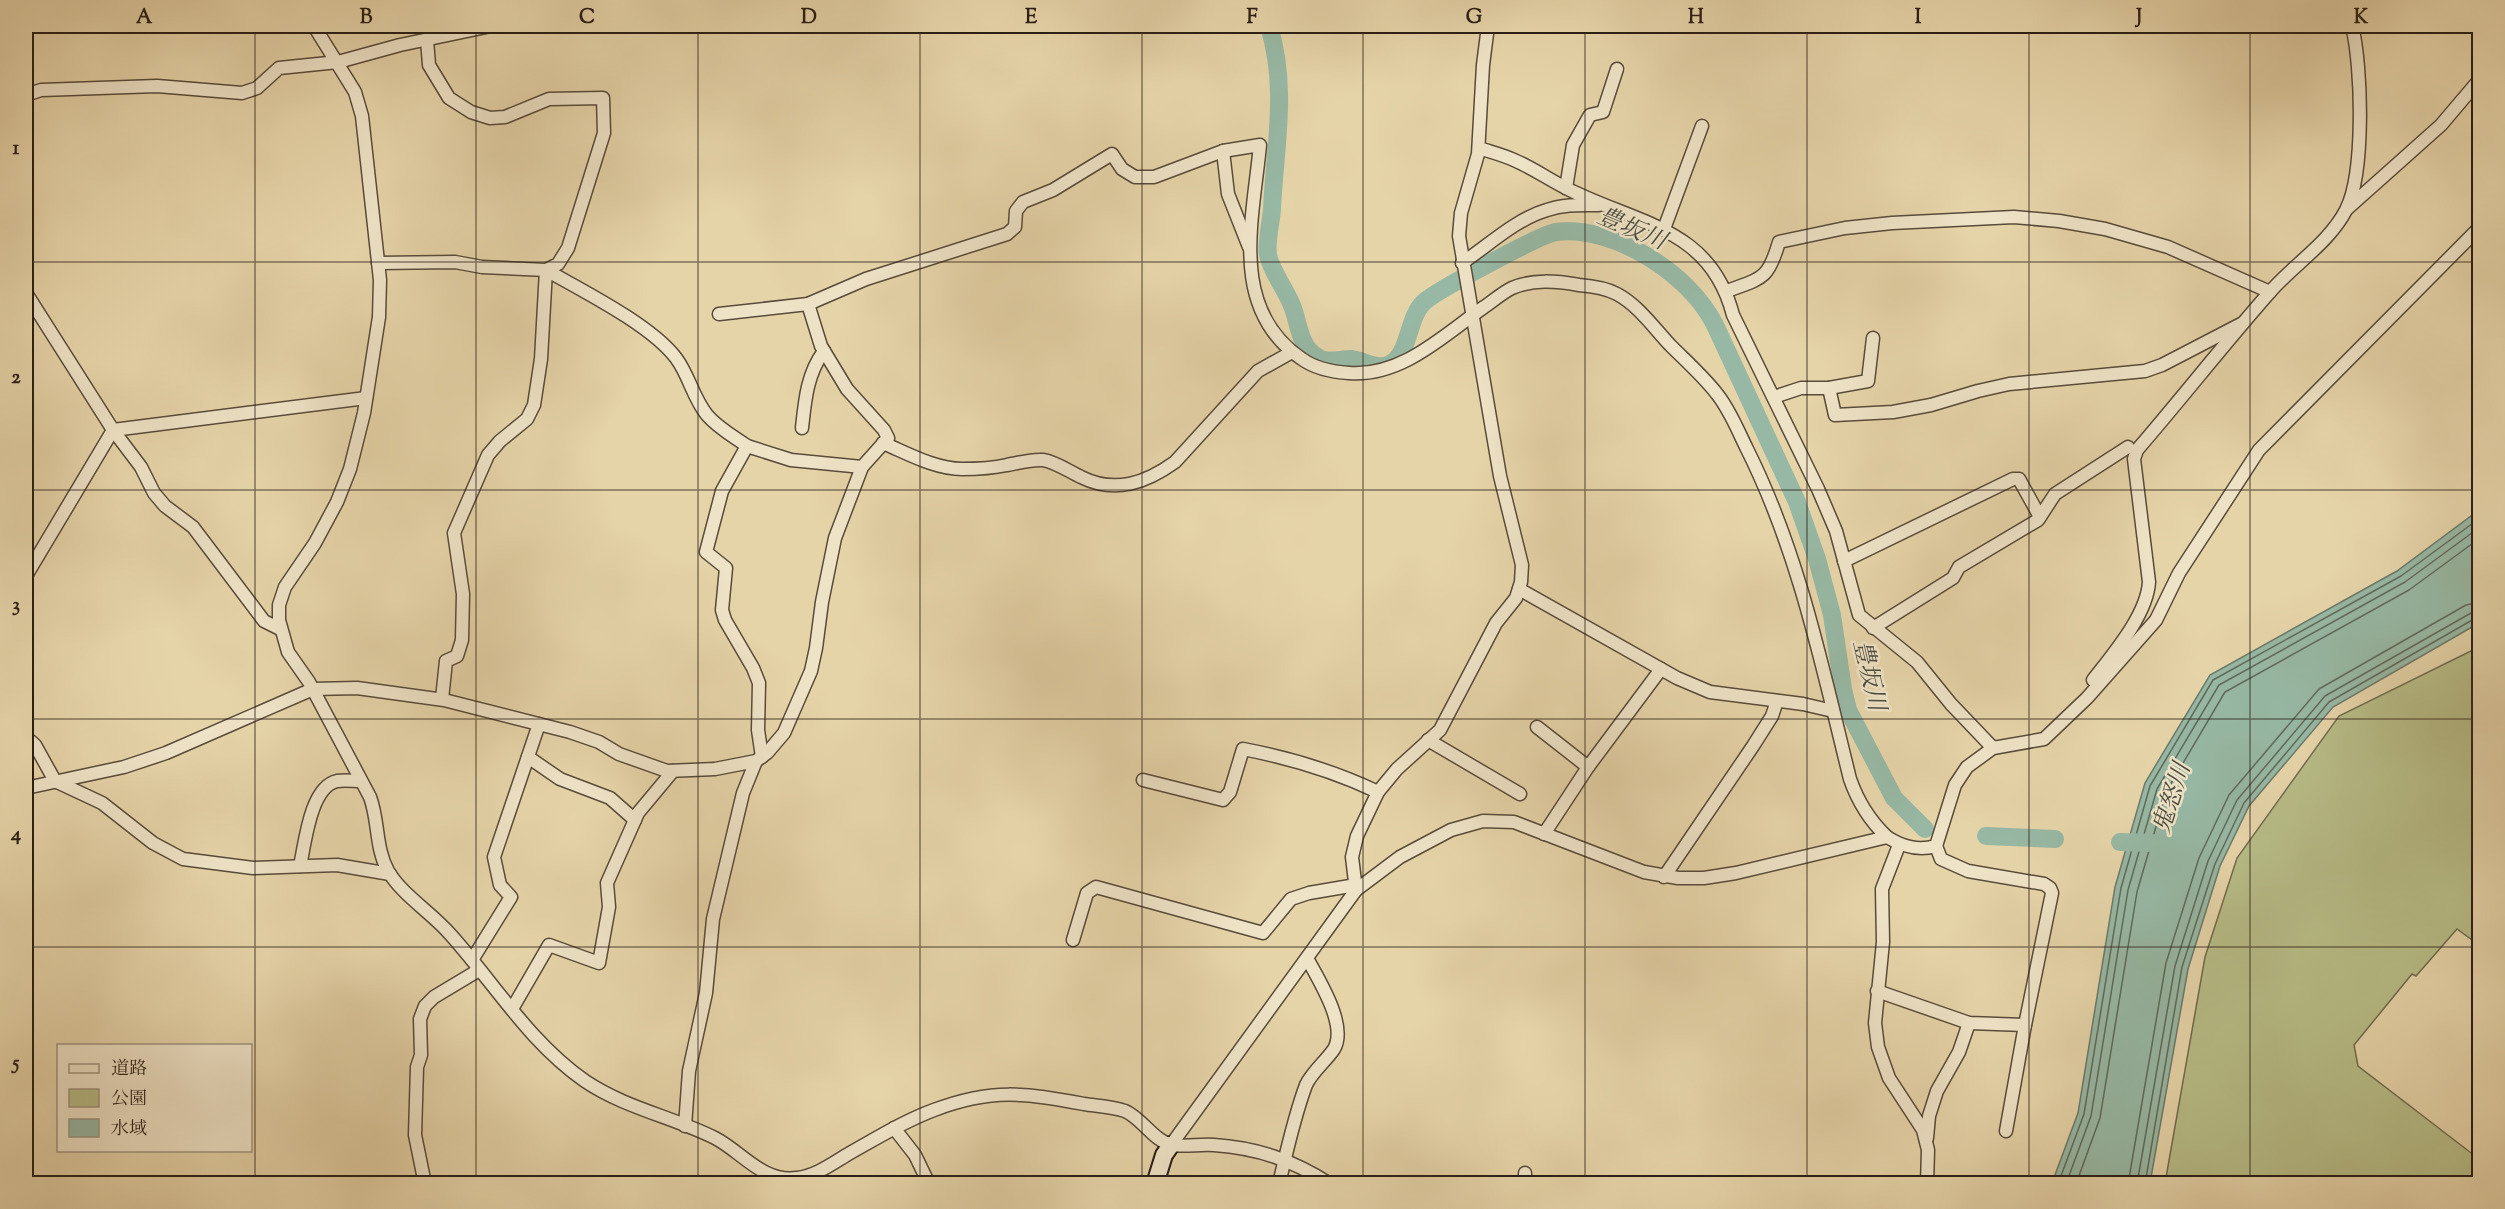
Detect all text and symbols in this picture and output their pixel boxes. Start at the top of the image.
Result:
text: A [136,4,153,33]
text: B [360,4,373,33]
text: C [579,4,595,33]
text: D [801,4,817,33]
text: E [1025,4,1038,33]
text: F [1246,4,1258,33]
text: G [1466,4,1483,33]
text: H [1688,4,1704,33]
text: I [1915,4,1922,33]
text: J [2134,4,2142,33]
text: K [2354,4,2369,33]
text: 1 [13,135,20,164]
water label: 豊坂川 [1591,200,1674,261]
text: 2 [11,364,21,393]
text: 3 [12,592,20,621]
water label: 豊坂川 [1843,637,1893,717]
water label: 鬼怒川 [2146,756,2201,838]
text: 4 [10,821,21,850]
legend [57,1044,252,1152]
text: 5 [11,1050,20,1079]
text: 道路 [111,1057,147,1083]
text: 公園 [111,1087,147,1113]
text: 水域 [111,1117,147,1143]

